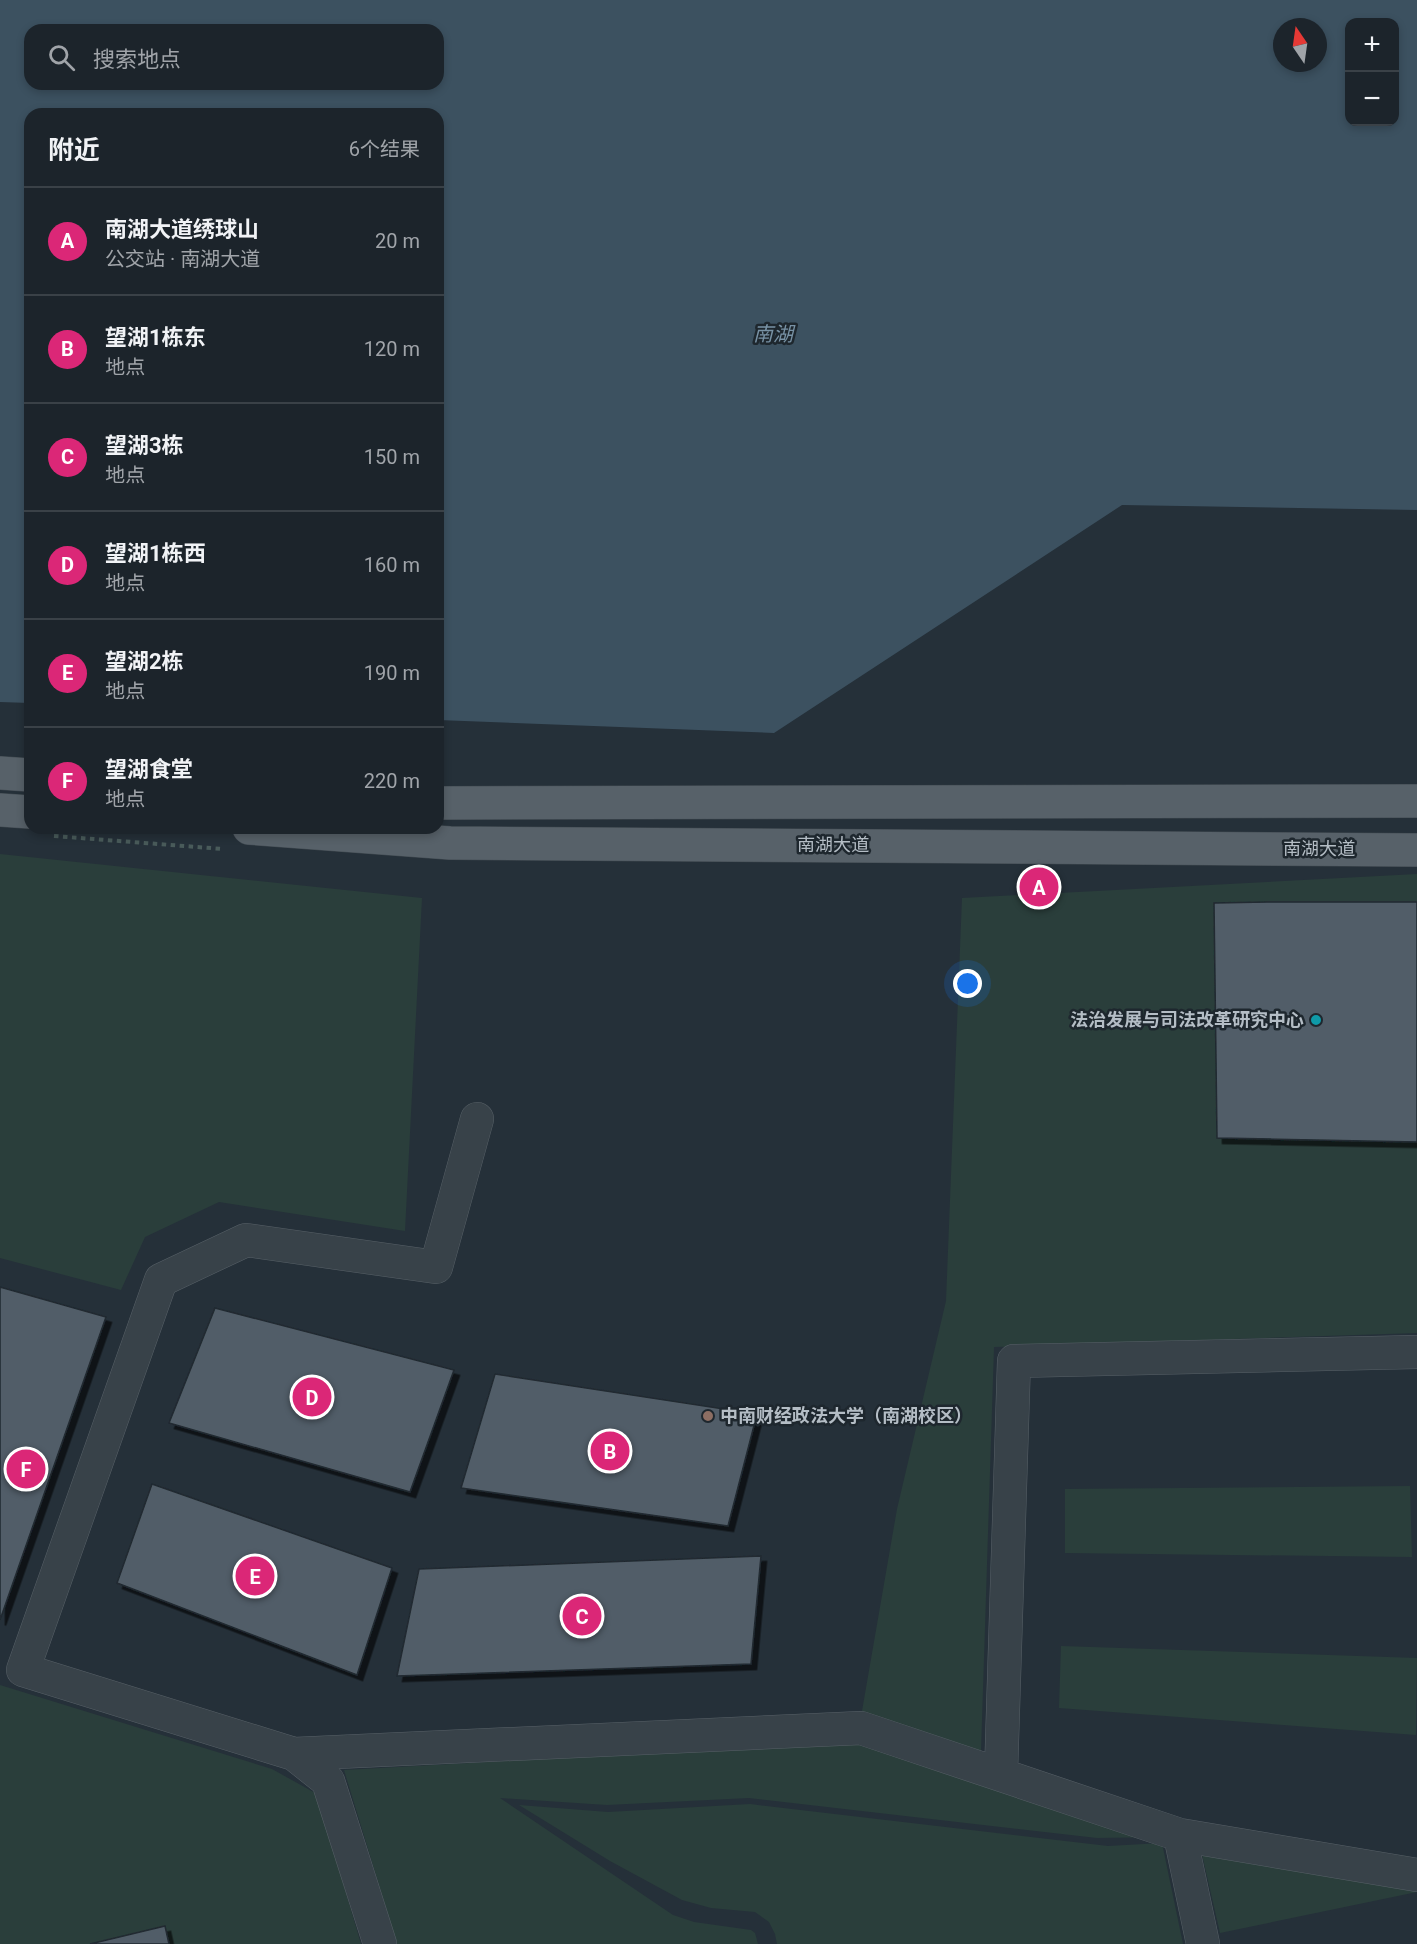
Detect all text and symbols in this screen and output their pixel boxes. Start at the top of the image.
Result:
north arrow [1273,18,1327,72]
map controls [1345,18,1399,126]
button: + [1345,18,1399,72]
search box [24,24,444,90]
icon: search [45,41,78,74]
text: 搜索地点 [93,47,181,72]
button: − [1345,72,1399,126]
text: 附近 [48,135,100,165]
text: 6个结果 [349,137,420,161]
text: 南湖大道绣球山 [105,217,259,242]
text: A [61,229,74,253]
text: 20 m [375,229,420,253]
text: 公交站 · 南湖大道 [105,247,260,271]
water label: 南湖 [753,322,796,346]
text: 望湖1栋东 [105,325,206,350]
text: B [61,337,74,361]
text: 120 m [364,337,420,361]
text: 地点 [105,355,145,379]
text: 望湖3栋 [105,433,184,458]
text: C [61,445,74,469]
text: 150 m [364,445,420,469]
text: 地点 [105,463,145,487]
text: 望湖1栋西 [105,541,206,566]
text: D [61,553,74,577]
text: 160 m [364,553,420,577]
text: 地点 [105,571,145,595]
text: 望湖2栋 [105,649,184,674]
text: E [62,661,73,685]
text: 190 m [364,661,420,685]
text: 地点 [105,679,145,703]
text: 望湖食堂 [105,757,193,782]
text: F [62,769,73,793]
text: 220 m [364,769,420,793]
text: 地点 [105,787,145,811]
street label: 南湖大道 [797,834,869,855]
street label: 南湖大道 [1283,838,1355,859]
pin: A [1020,864,1058,910]
your location [953,969,982,998]
place label: 法治发展与司法改革研究中心 [1070,1009,1304,1030]
marker: 法治发展与司法改革研究中心 [1309,1013,1323,1027]
pin: D [292,1374,332,1420]
place label: 中南财经政法大学（南湖校区） [720,1405,972,1426]
marker: 中南财经政法大学（南湖校区） [701,1409,715,1423]
pin: B [590,1428,630,1474]
pin: F [6,1446,46,1492]
pin: E [236,1554,274,1598]
pin: C [562,1594,602,1638]

